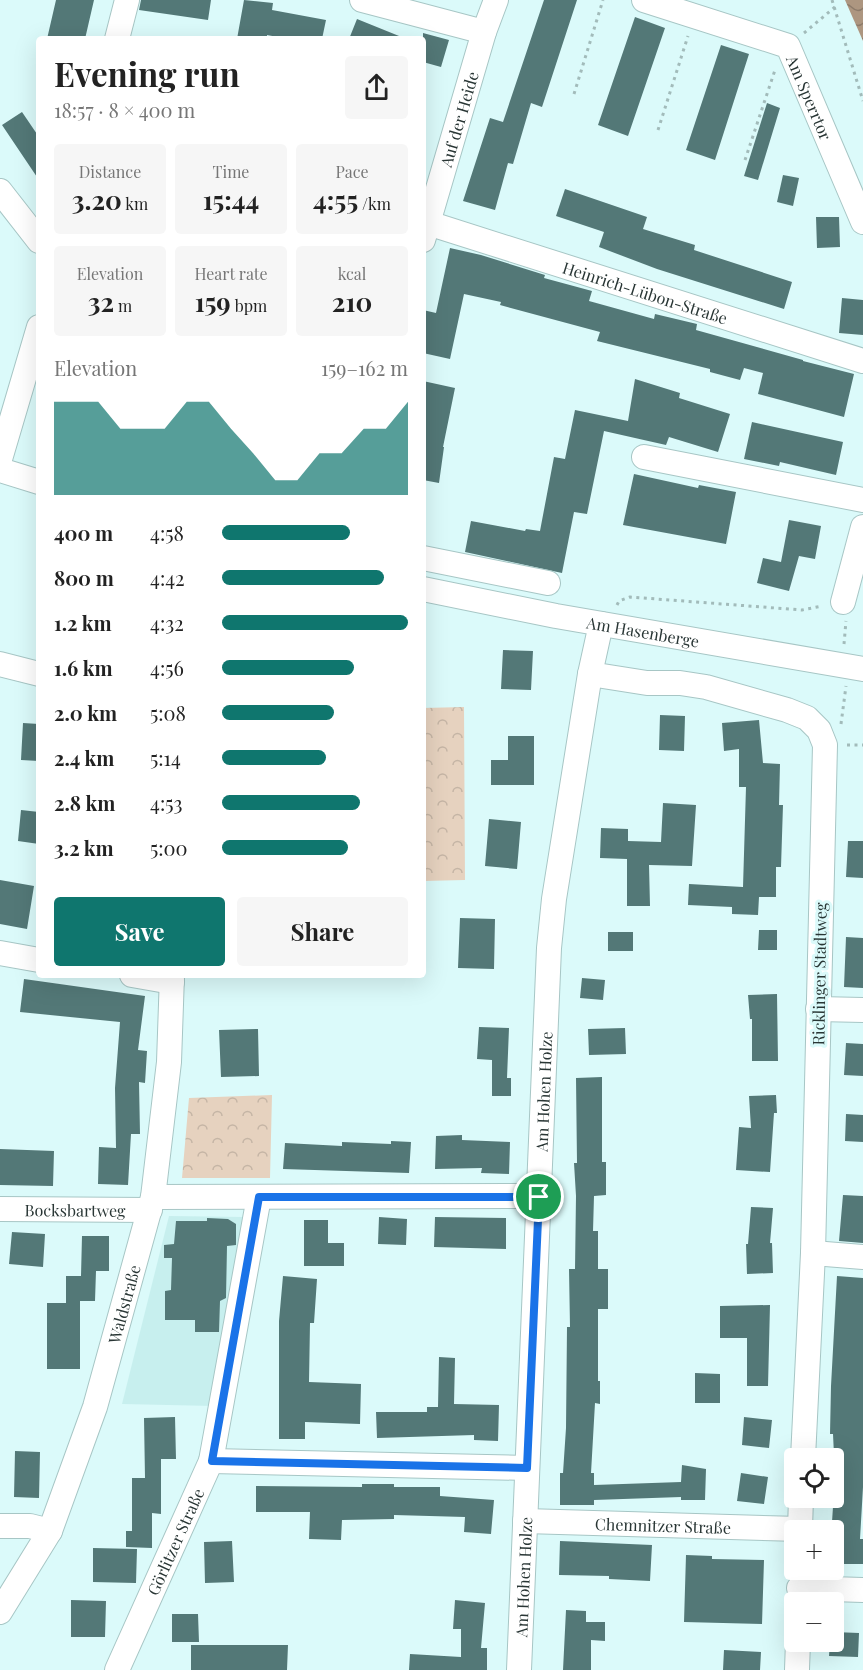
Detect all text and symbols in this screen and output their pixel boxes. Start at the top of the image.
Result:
text: Evening run [54,51,240,95]
street label: Am Sperrtor [782,51,837,143]
button: share [345,56,408,119]
street label: Auf der Heide [434,69,482,170]
text: 18:57 · 8 × 400 m [54,96,195,123]
text: Distance [79,161,141,182]
text: Time [213,161,249,182]
text: Pace [335,161,369,182]
text: 3.20 [72,182,122,217]
text: 15:44 [203,182,259,217]
text: 4:55 [313,182,358,217]
text: km [122,193,148,214]
text: /km [358,193,391,214]
street label: Heinrich-Lübon-Straße [560,256,730,328]
text: Elevation [77,263,143,284]
text: Heart rate [194,263,268,284]
text: kcal [338,263,366,284]
text: 32 [88,284,114,319]
text: 159 [195,284,231,319]
text: 210 [332,284,372,319]
text: m [114,295,132,316]
text: bpm [231,295,267,316]
text: Elevation [54,354,137,381]
text: 159–162 m [321,354,408,381]
text: 400 m [54,519,113,546]
text: 4:58 [150,519,184,546]
text: 800 m [54,564,114,591]
text: 4:42 [150,564,185,591]
text: 1.2 km [54,609,112,636]
text: 4:32 [150,609,184,636]
street label: Am Hasenberge [584,611,701,651]
text: 1.6 km [54,654,113,681]
text: 4:56 [150,654,184,681]
text: 2.0 km [54,699,117,726]
text: 5:08 [150,699,186,726]
text: 2.4 km [54,744,114,771]
text: 5:14 [150,744,181,771]
text: 2.8 km [54,789,115,816]
text: 4:53 [150,789,183,816]
text: 3.2 km [54,834,114,861]
text: 5:00 [150,834,188,861]
button: Save [54,897,225,966]
button: Share [237,897,408,966]
street label: Ricklinger Stadtweg [807,902,831,1046]
street label: Am Hohen Holze [530,1031,556,1153]
pin [513,1171,564,1222]
icon: arrive [522,1180,555,1213]
street label: Bocksbartweg [24,1199,126,1220]
street label: Waldstraße [102,1262,144,1347]
map controls [784,1448,844,1652]
button: locate [784,1448,844,1508]
street label: Görlitzer Straße [142,1485,208,1598]
street label: Chemnitzer Straße [595,1513,731,1537]
street label: Am Hohen Holze [510,1516,536,1639]
button: + [784,1520,844,1580]
button: − [784,1592,844,1652]

